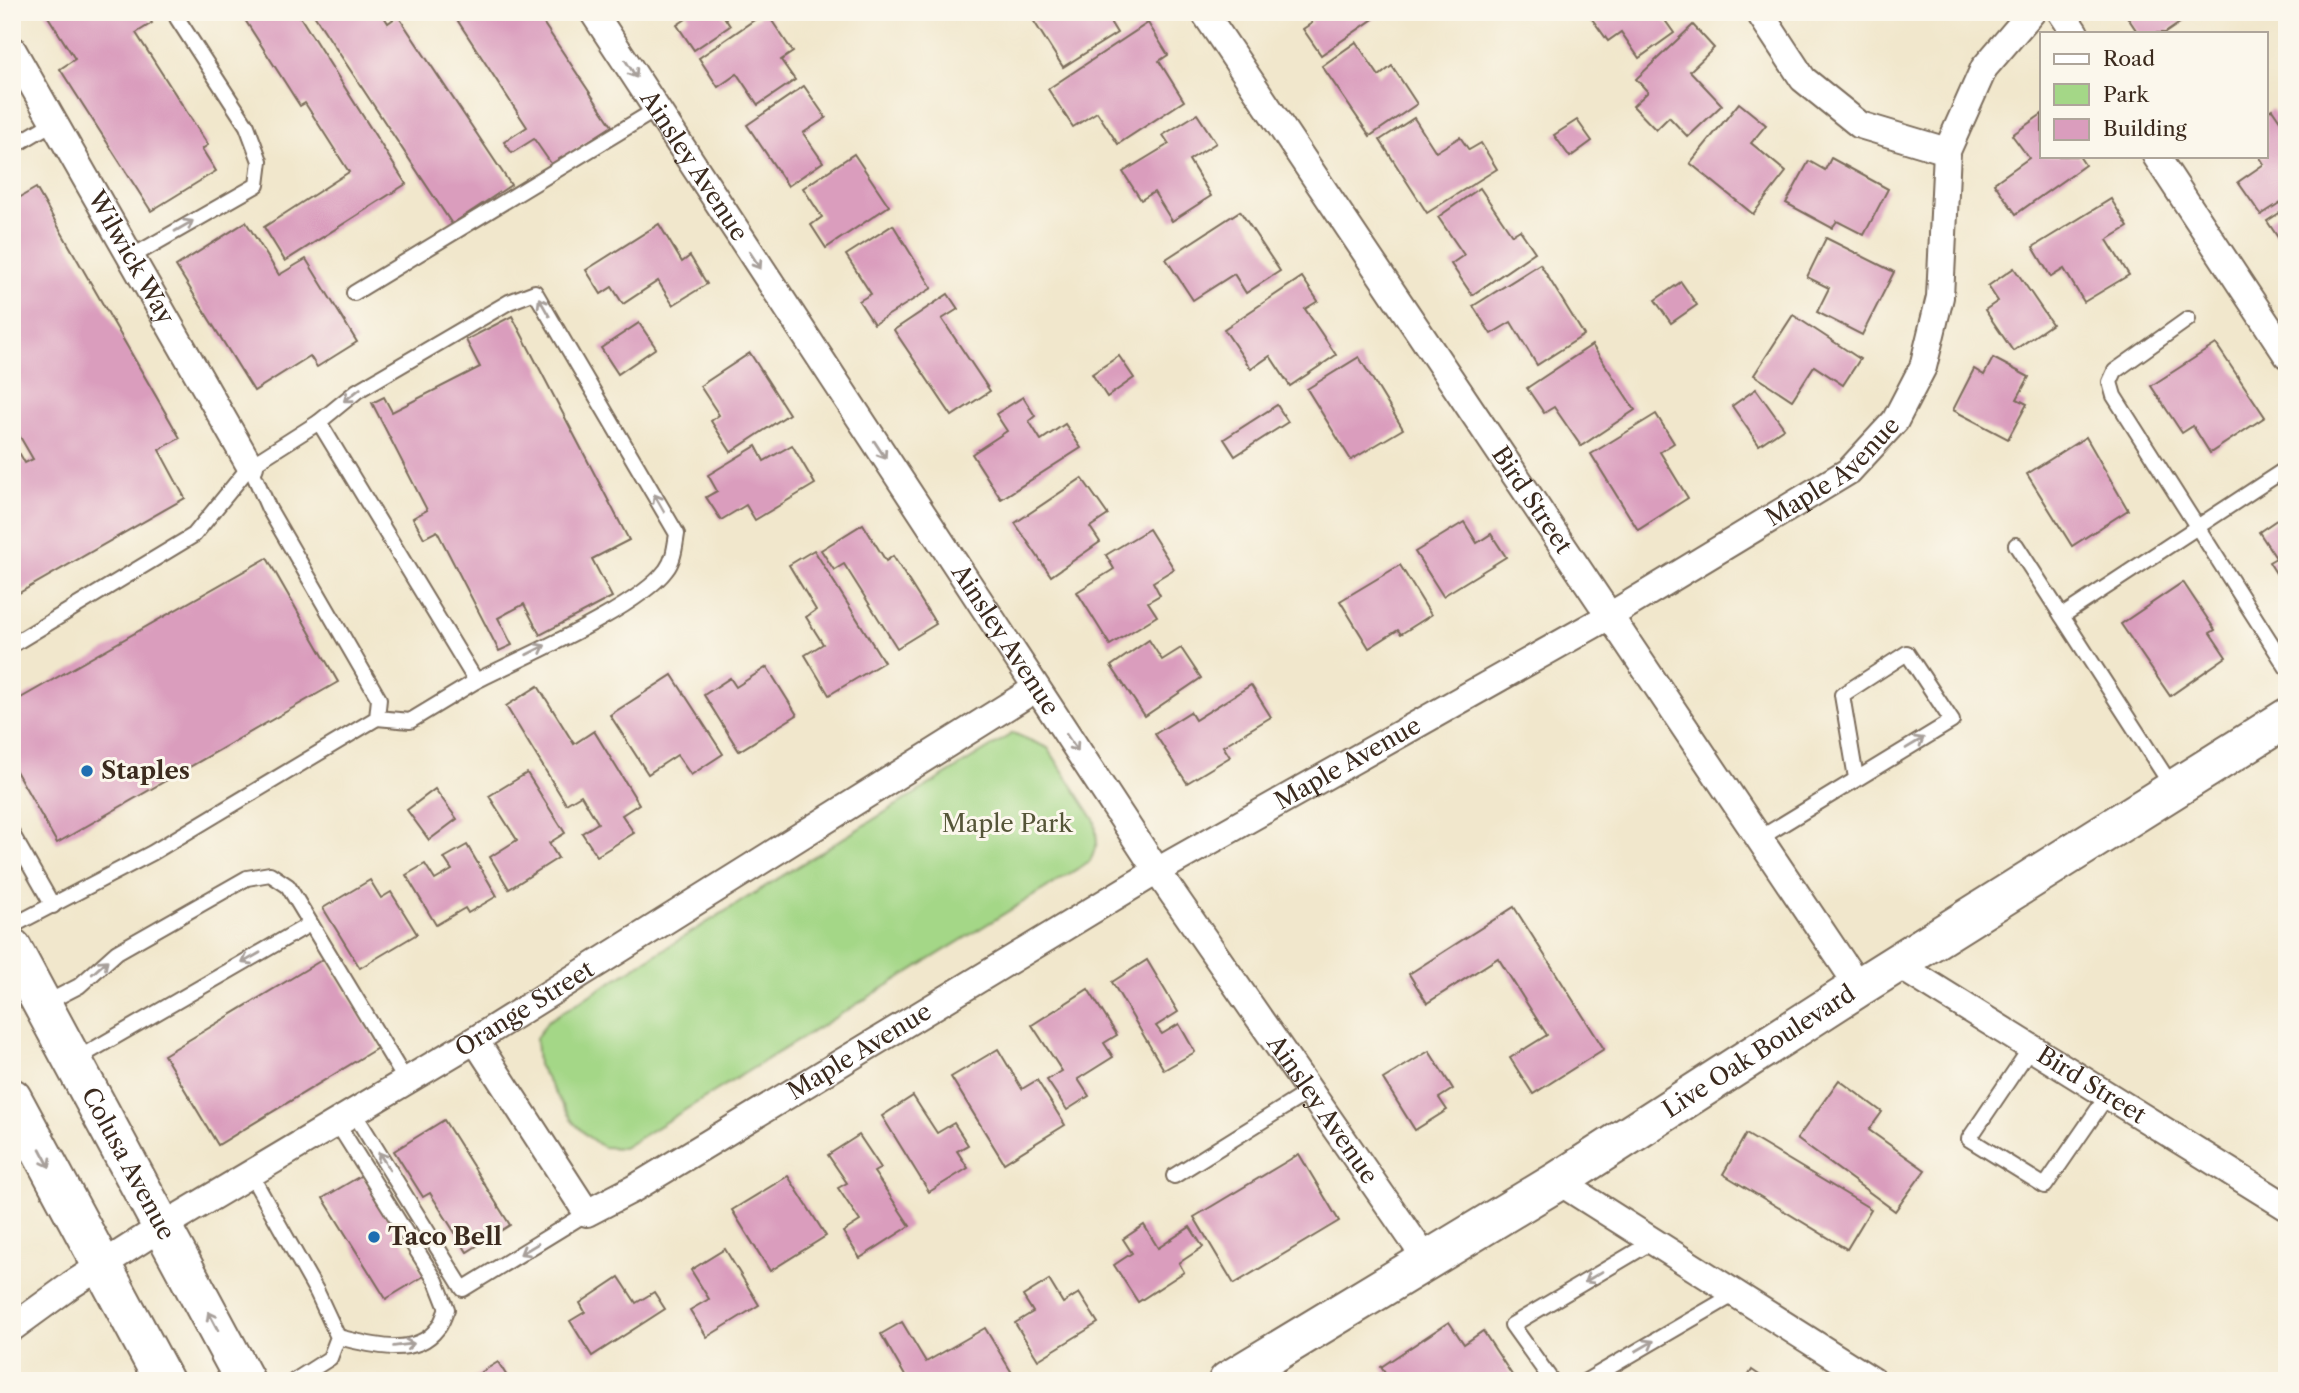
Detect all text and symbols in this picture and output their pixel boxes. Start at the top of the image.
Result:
legend [2040,32,2268,158]
text: Road [2103,46,2155,71]
one-way arrow [624,59,638,79]
text: Park [2103,82,2149,107]
street label: Ainsley Avenue [634,84,754,246]
text: Building [2103,116,2188,141]
street label: Wilwick Way [81,185,181,329]
one-way arrow [174,219,194,233]
one-way arrow [748,250,763,269]
one-way arrow [537,297,551,317]
one-way arrow [344,388,362,403]
street label: Maple Avenue [1760,411,1905,532]
one-way arrow [873,440,887,460]
street label: Bird Street [1486,441,1579,559]
one-way arrow [652,493,666,513]
street label: Ainsley Avenue [945,558,1066,720]
one-way arrow [525,642,546,656]
street label: Maple Avenue [1270,710,1426,816]
one-way arrow [1064,733,1079,752]
one-way arrow [1904,735,1924,749]
place label: Staples [101,756,190,785]
marker: Staples [79,763,95,779]
park label: Maple Park [942,809,1073,838]
one-way arrow [242,951,262,965]
street label: Orange Street [450,954,599,1063]
one-way arrow [90,959,108,975]
street label: Live Oak Boulevard [1657,978,1861,1124]
street label: Maple Avenue [782,996,936,1106]
street label: Ainsley Avenue [1261,1029,1384,1189]
street label: Bird Street [2032,1040,2152,1130]
street label: Colusa Avenue [76,1082,181,1245]
one-way arrow [38,1147,52,1168]
one-way arrow [377,1152,392,1171]
place label: Taco Bell [388,1222,502,1251]
marker: Taco Bell [366,1229,382,1245]
one-way arrow [519,1242,539,1256]
one-way arrow [1584,1270,1604,1284]
one-way arrow [206,1311,220,1331]
one-way arrow [392,1338,415,1351]
one-way arrow [1635,1339,1655,1353]

